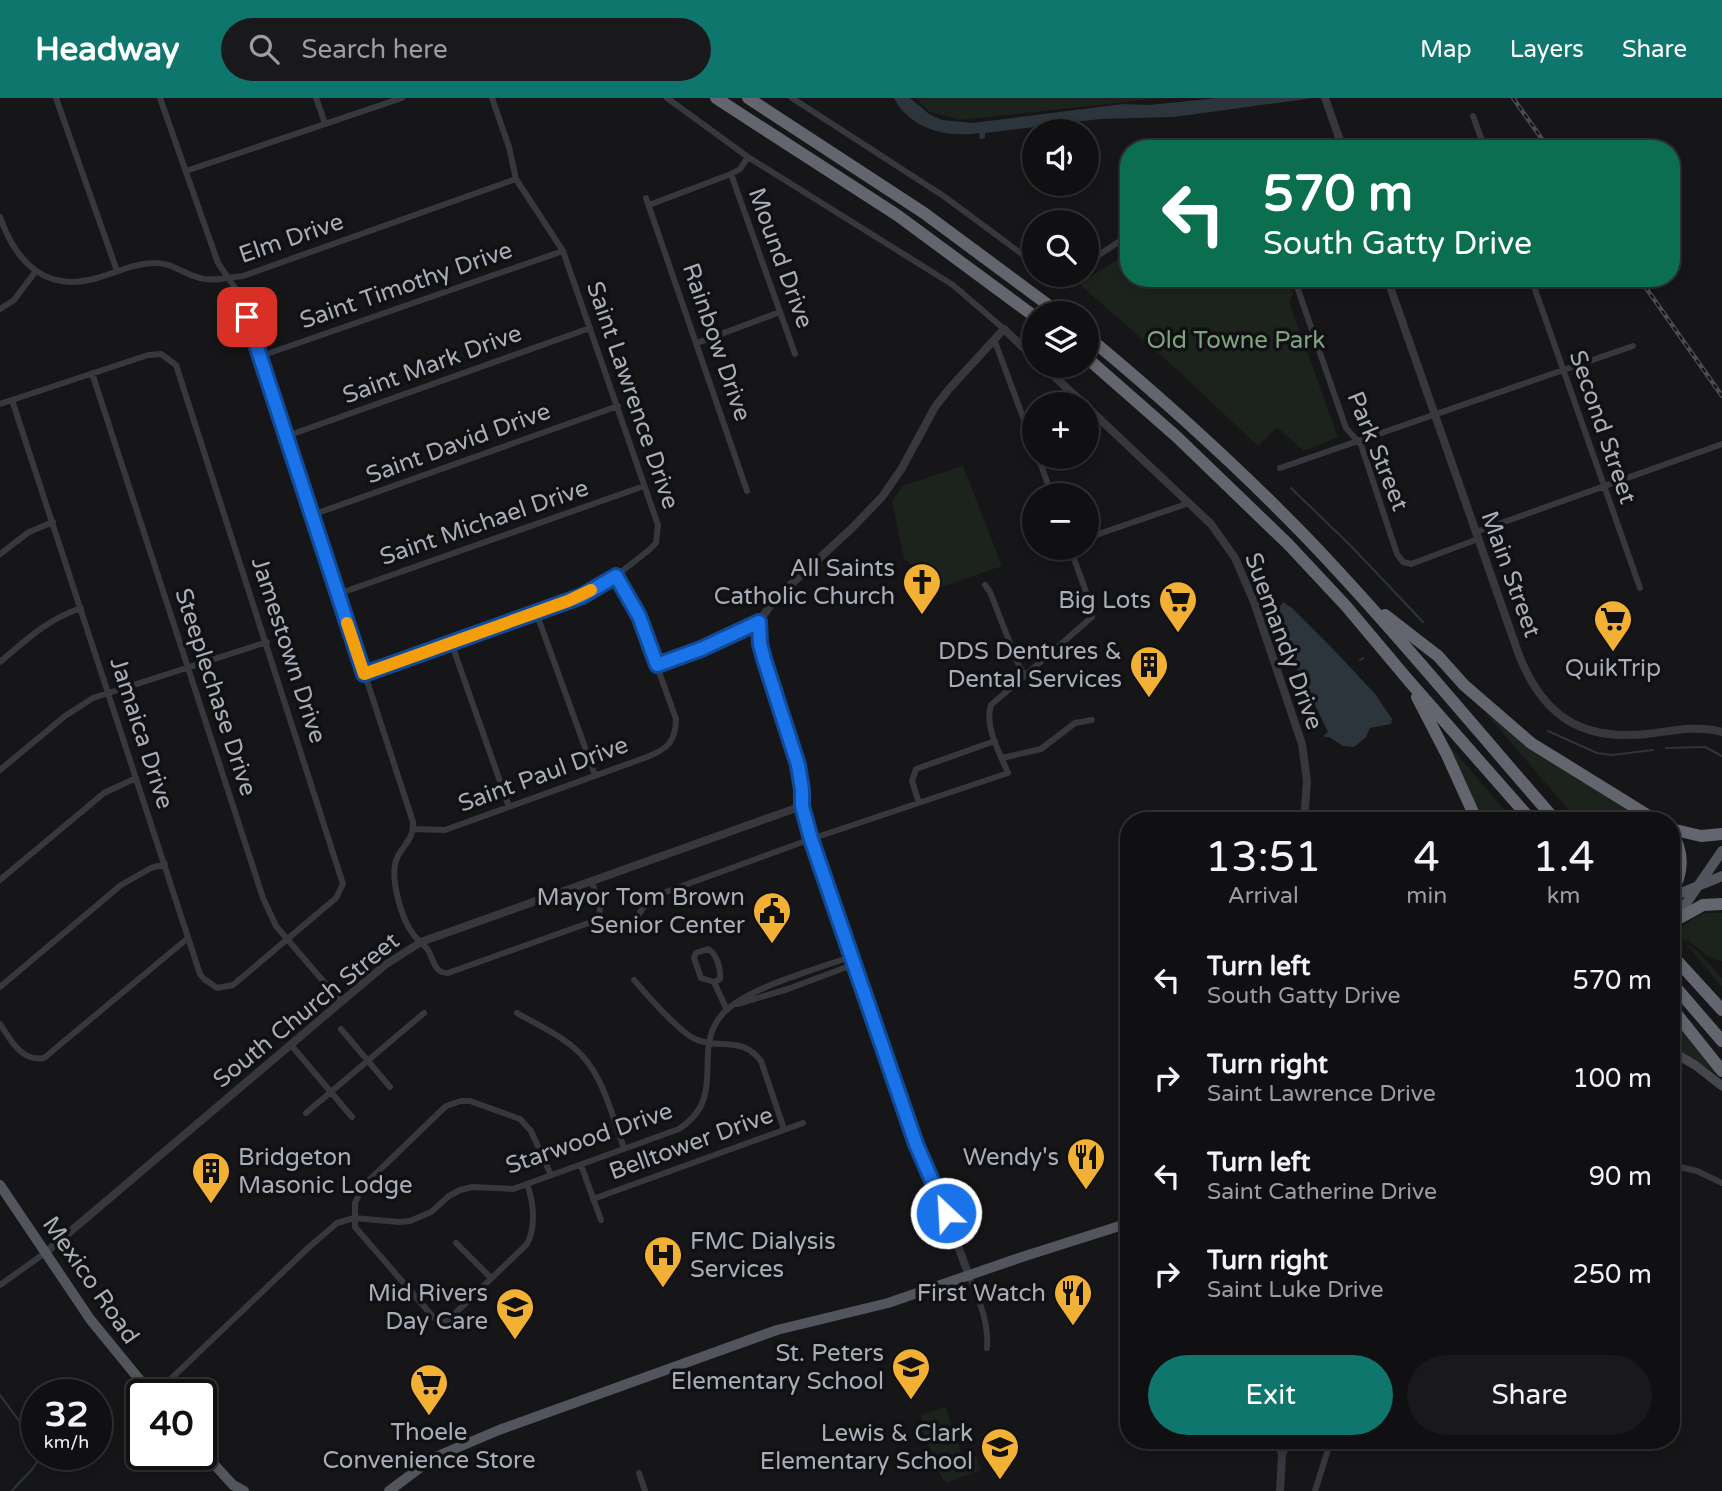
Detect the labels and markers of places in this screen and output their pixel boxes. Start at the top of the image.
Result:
pin [217,287,277,347]
place label: All Saints Catholic Church [714,554,895,611]
church icon: All Saints Catholic Church [901,561,943,616]
supermarket icon: Big Lots [1157,579,1199,634]
place label: Big Lots [1058,586,1151,615]
supermarket icon: QuikTrip [1592,598,1634,653]
place label: DDS Dentures & Dental Services [938,637,1122,694]
building icon: DDS Dentures & Dental Services [1128,644,1170,699]
place label: QuikTrip [1565,654,1661,683]
place label: Mayor Tom Brown Senior Center [537,883,746,940]
public building icon: Mayor Tom Brown Senior Center [751,890,793,945]
restaurant icon: Wendy's [1065,1136,1107,1191]
place label: Bridgeton Masonic Lodge [238,1143,413,1200]
place label: Wendy's [963,1143,1059,1172]
building icon: Bridgeton Masonic Lodge [190,1150,232,1205]
place label: FMC Dialysis Services [690,1227,836,1284]
hospital icon: FMC Dialysis Services [642,1234,684,1289]
restaurant icon: First Watch [1052,1272,1094,1327]
place label: Mid Rivers Day Care [368,1279,488,1336]
place label: First Watch [917,1279,1046,1308]
school or university icon: Mid Rivers Day Care [494,1286,536,1341]
place label: St. Peters Elementary School [671,1339,884,1396]
school or university icon: St. Peters Elementary School [890,1346,932,1401]
supermarket icon: Thoele Convenience Store [408,1362,450,1417]
place label: Thoele Convenience Store [323,1418,536,1475]
place label: Lewis & Clark Elementary School [760,1419,973,1476]
school or university icon: Lewis & Clark Elementary School [979,1426,1021,1481]

